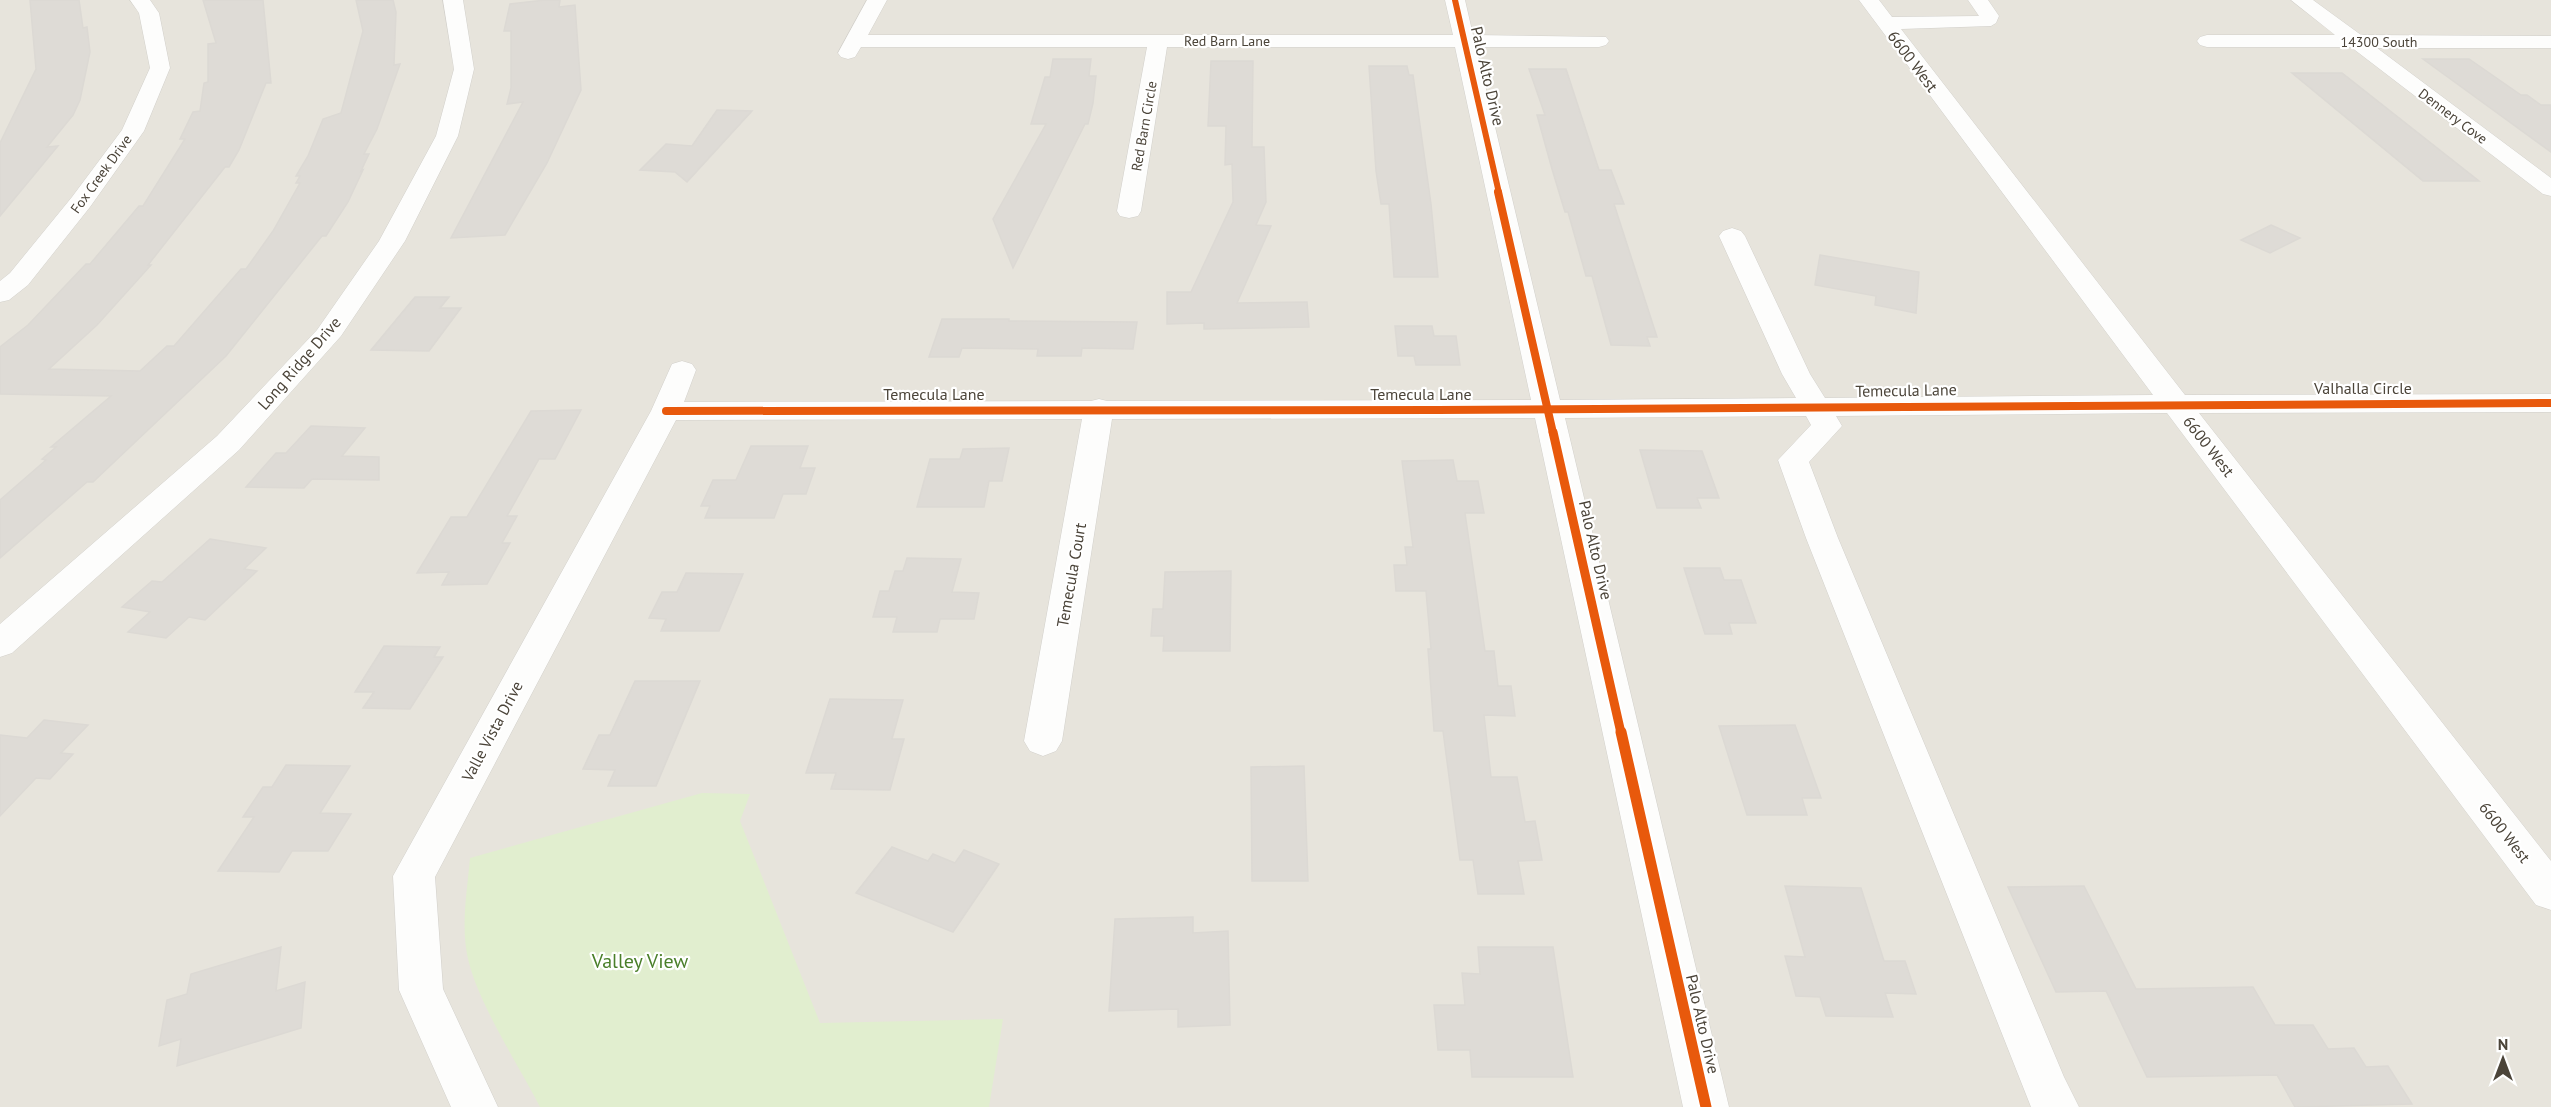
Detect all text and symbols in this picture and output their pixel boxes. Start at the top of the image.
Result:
street label: Palo Alto Drive [1467,24,1509,128]
street label: 6600 West [1883,26,1943,96]
street label: Red Barn Lane [1184,32,1270,50]
street label: 14300 South [2341,33,2417,51]
street label: Red Barn Circle [1127,79,1161,173]
street label: Dennery Cove [2415,84,2491,148]
street label: Fox Creek Drive [66,131,136,217]
street label: Long Ridge Drive [253,312,345,414]
street label: Valhalla Circle [2313,378,2412,398]
street label: Temecula Lane [1855,379,1957,401]
street label: Temecula Lane [883,384,985,404]
street label: Temecula Lane [1370,384,1472,404]
street label: 6600 West [2179,412,2239,481]
street label: Palo Alto Drive [1575,498,1617,602]
street label: Temecula Court [1052,521,1090,629]
street label: Valle Vista Drive [457,677,527,786]
street label: 6600 West [2475,798,2535,867]
park label: Valley View [591,948,688,974]
street label: Palo Alto Drive [1682,972,1724,1076]
north arrow [2473,1029,2533,1089]
text: N [2498,1034,2508,1054]

